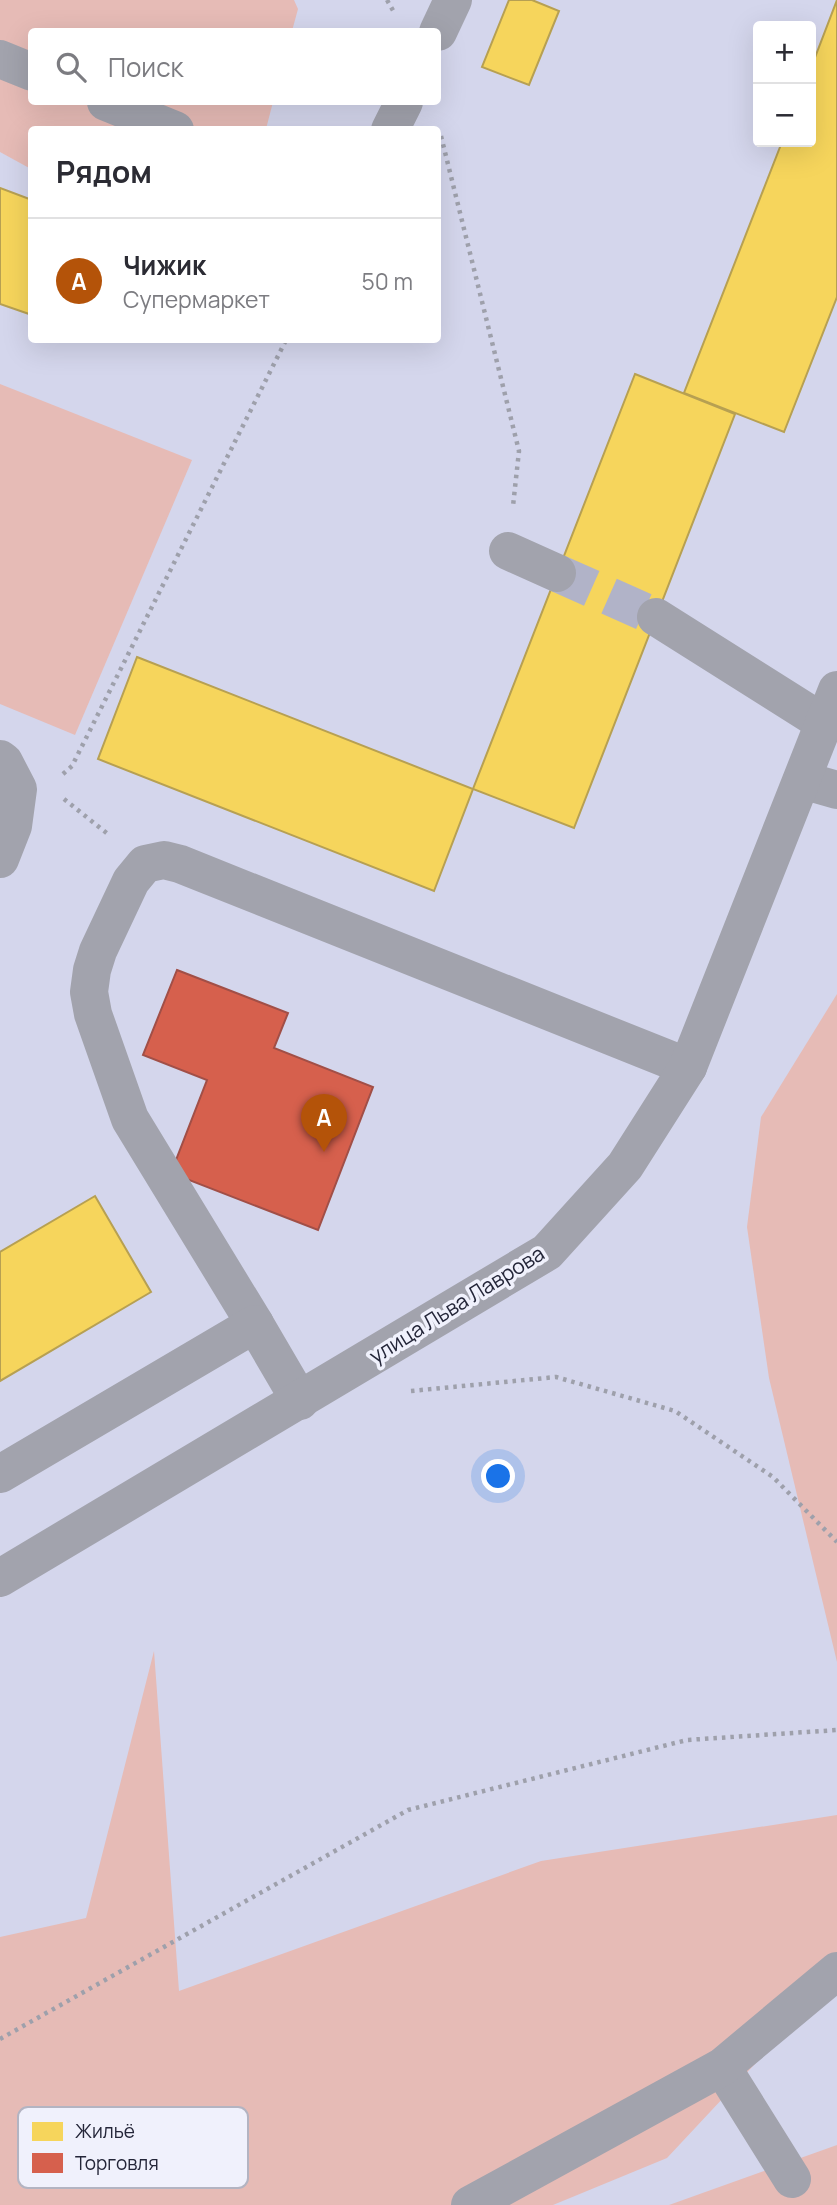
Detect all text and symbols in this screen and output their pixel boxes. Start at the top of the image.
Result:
map controls [753,21,816,147]
button: + [753,21,816,84]
search box [28,28,441,105]
icon: search [52,48,90,86]
text: Поиск [108,49,183,85]
button: − [753,84,816,147]
text: Рядом [56,151,152,192]
text: Чижик [123,247,206,283]
text: A [71,265,87,297]
text: 50 m [362,265,413,297]
text: Супермаркет [123,283,270,315]
pin: A [301,1094,347,1152]
street label: улица Льва Лаврова [364,1239,549,1369]
your location [481,1459,515,1493]
legend [18,2107,248,2188]
text: Жильё [75,2118,135,2144]
text: Торговля [75,2150,159,2176]

